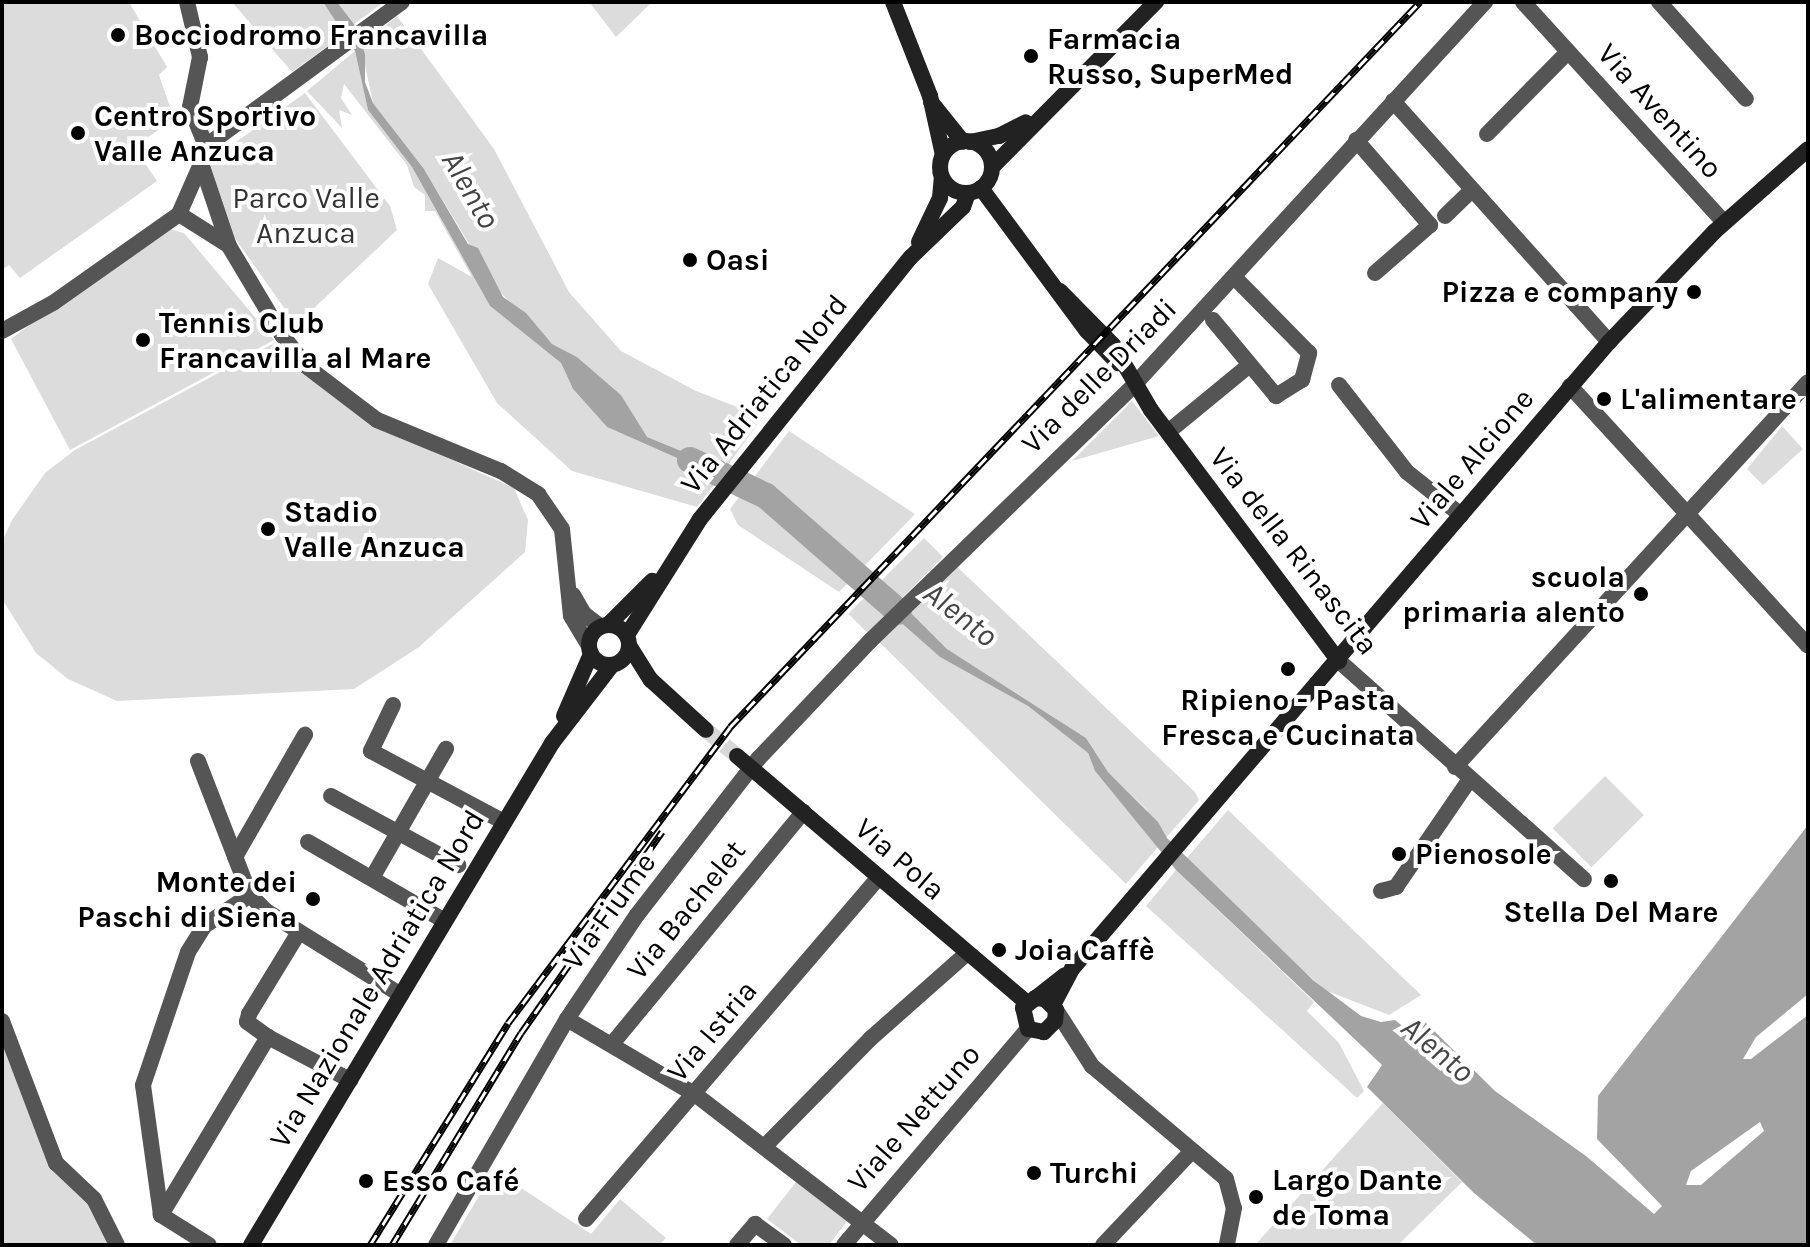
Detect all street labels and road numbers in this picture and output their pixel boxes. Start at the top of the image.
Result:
street label: Via Aventino [1590,36,1730,186]
street label: Via Adriatica Nord [673,287,855,501]
street label: Via delle Driadi [1014,291,1184,461]
street label: Viale Alcione [1403,381,1541,537]
street label: Via della Rinascita [1202,440,1386,662]
street label: Via Nazionale Adriatica Nord [262,804,492,1154]
street label: Via Pola [848,810,952,908]
street label: Via Bachelet [619,833,753,987]
street label: Via Fiume [555,846,663,976]
street label: Via Istria [659,973,765,1089]
street label: Viale Nettuno [840,1037,988,1199]

